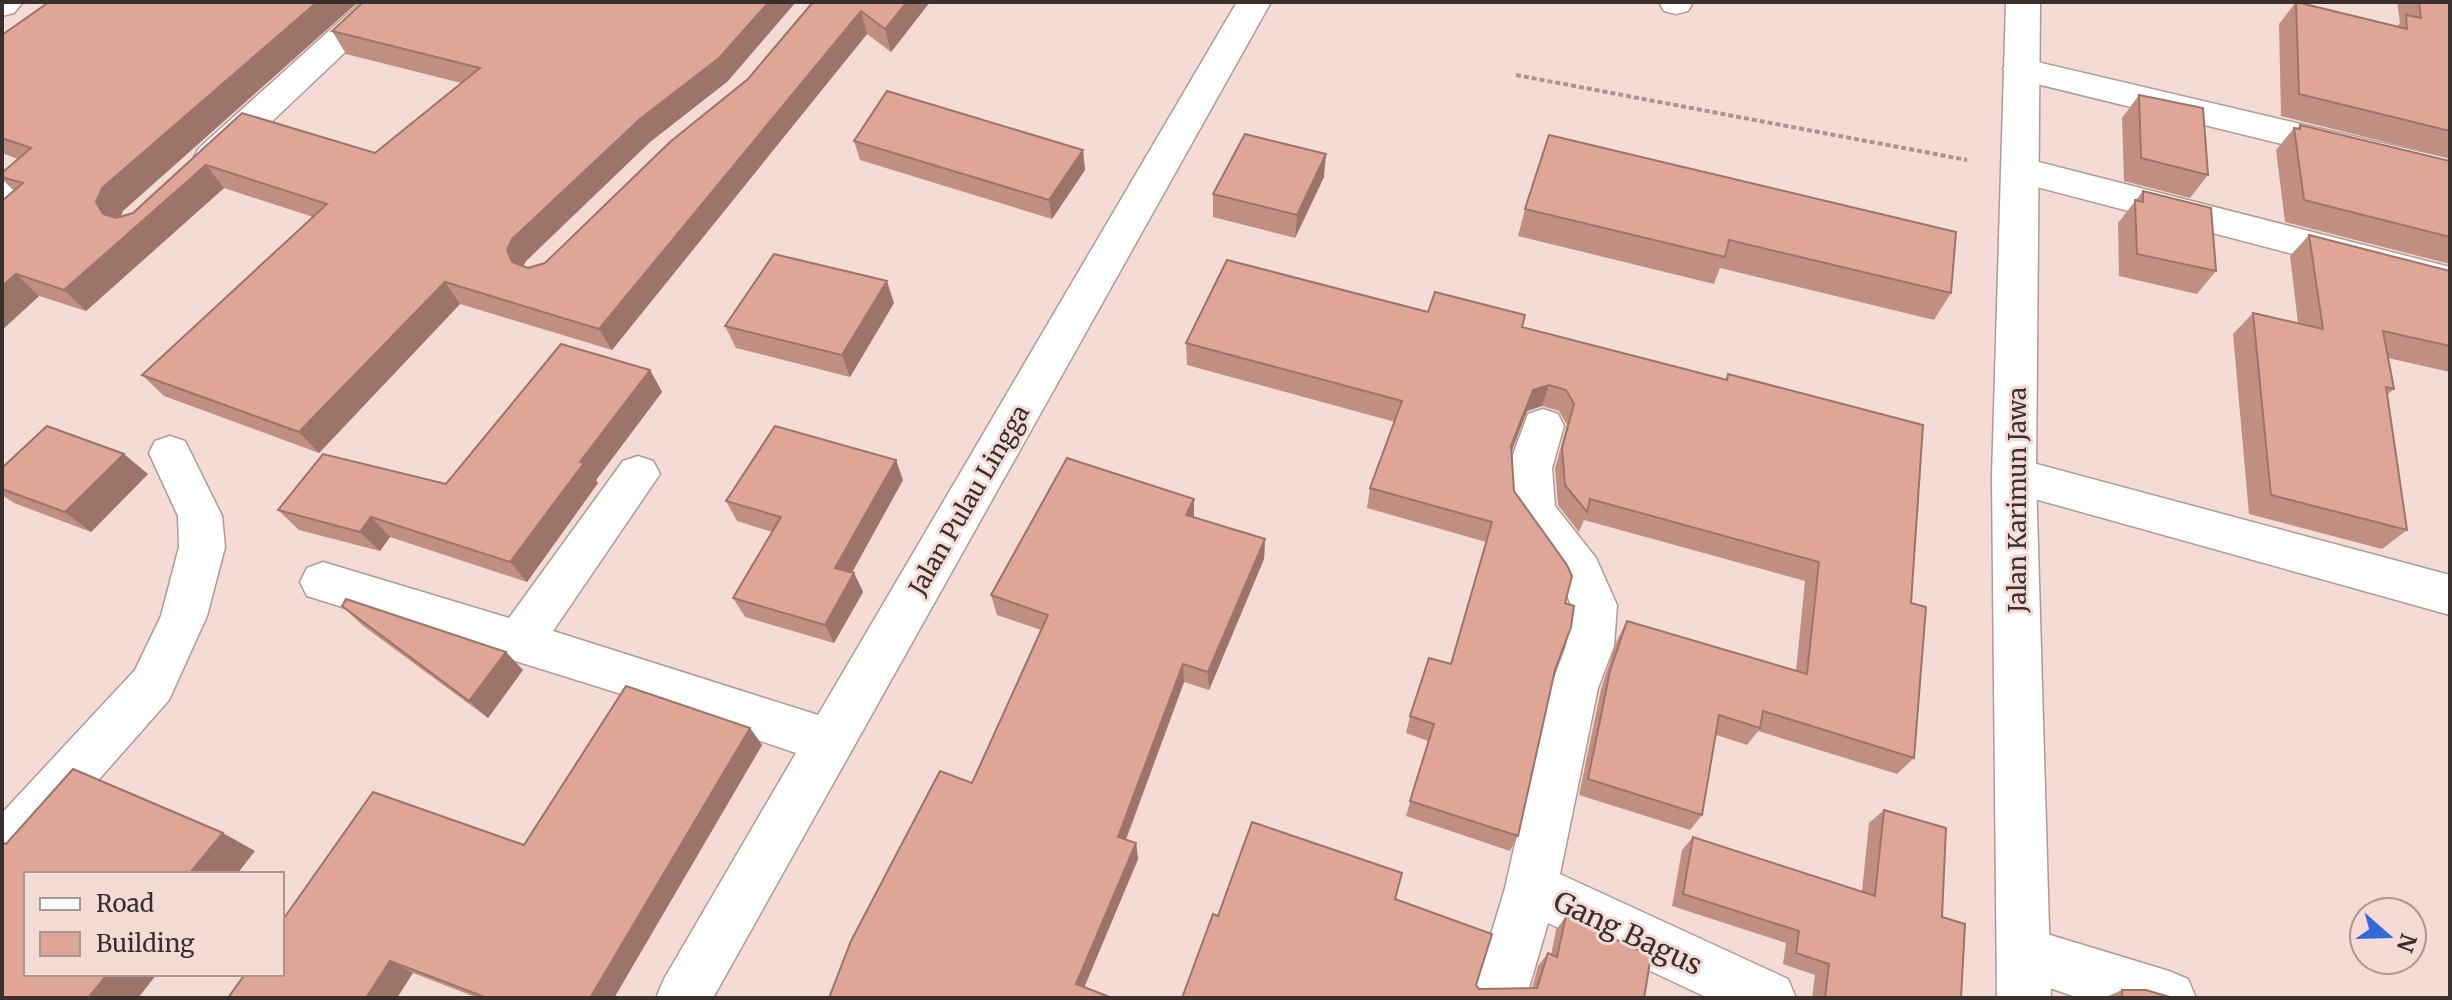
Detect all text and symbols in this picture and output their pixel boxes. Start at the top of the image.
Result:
street label: Jalan Karimun Jawa [2002,387,2033,614]
street label: Jalan Pulau Lingga [901,399,1036,602]
legend [24,872,284,976]
street label: Gang Bagus [1548,883,1708,983]
text: Road [96,888,154,919]
north arrow [2348,896,2428,976]
text: Building [96,928,195,959]
text: N [2390,930,2423,956]

